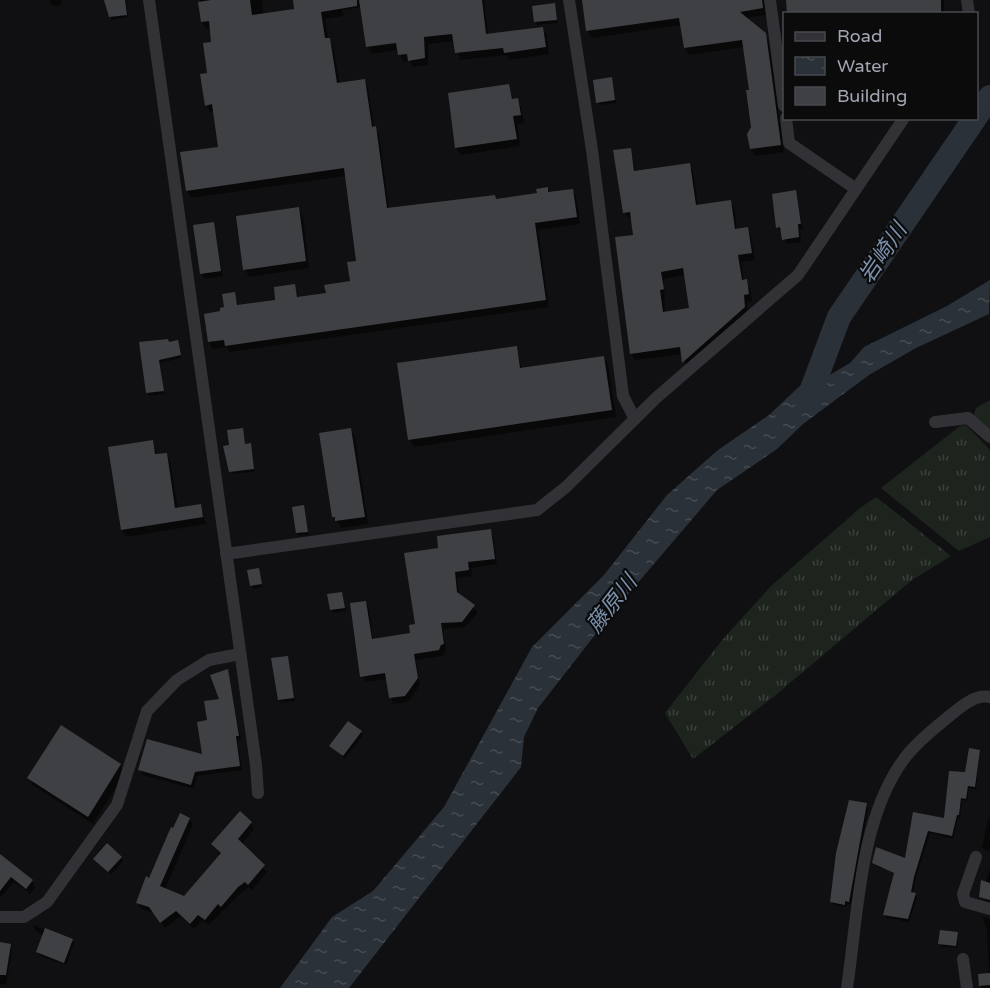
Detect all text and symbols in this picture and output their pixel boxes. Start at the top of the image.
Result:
legend [783,12,978,120]
text: Road [837,25,882,47]
text: Water [837,55,888,77]
text: Building [837,85,907,107]
water label: 岩崎川 [854,217,913,288]
water label: 藤原川 [581,568,644,638]

